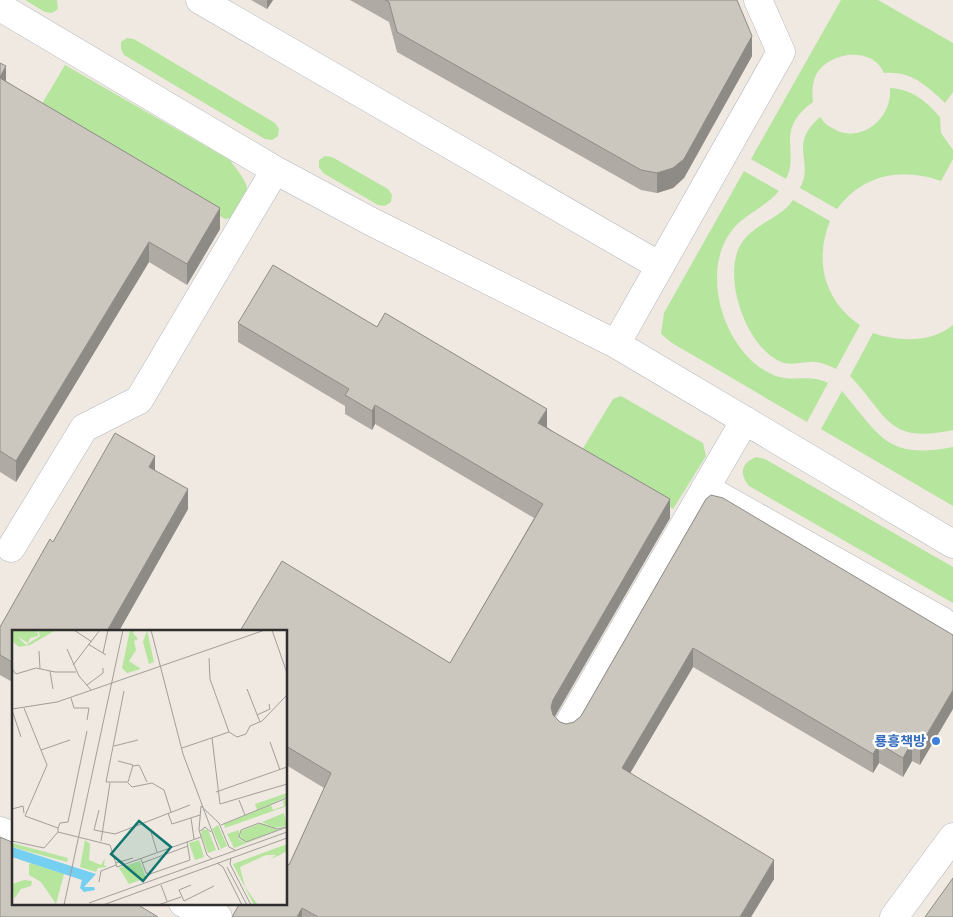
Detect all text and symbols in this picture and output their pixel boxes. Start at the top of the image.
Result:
inset map [12,630,288,904]
place label: 룡흥책방 [874,733,926,750]
marker: 룡흥책방 [930,735,942,747]

